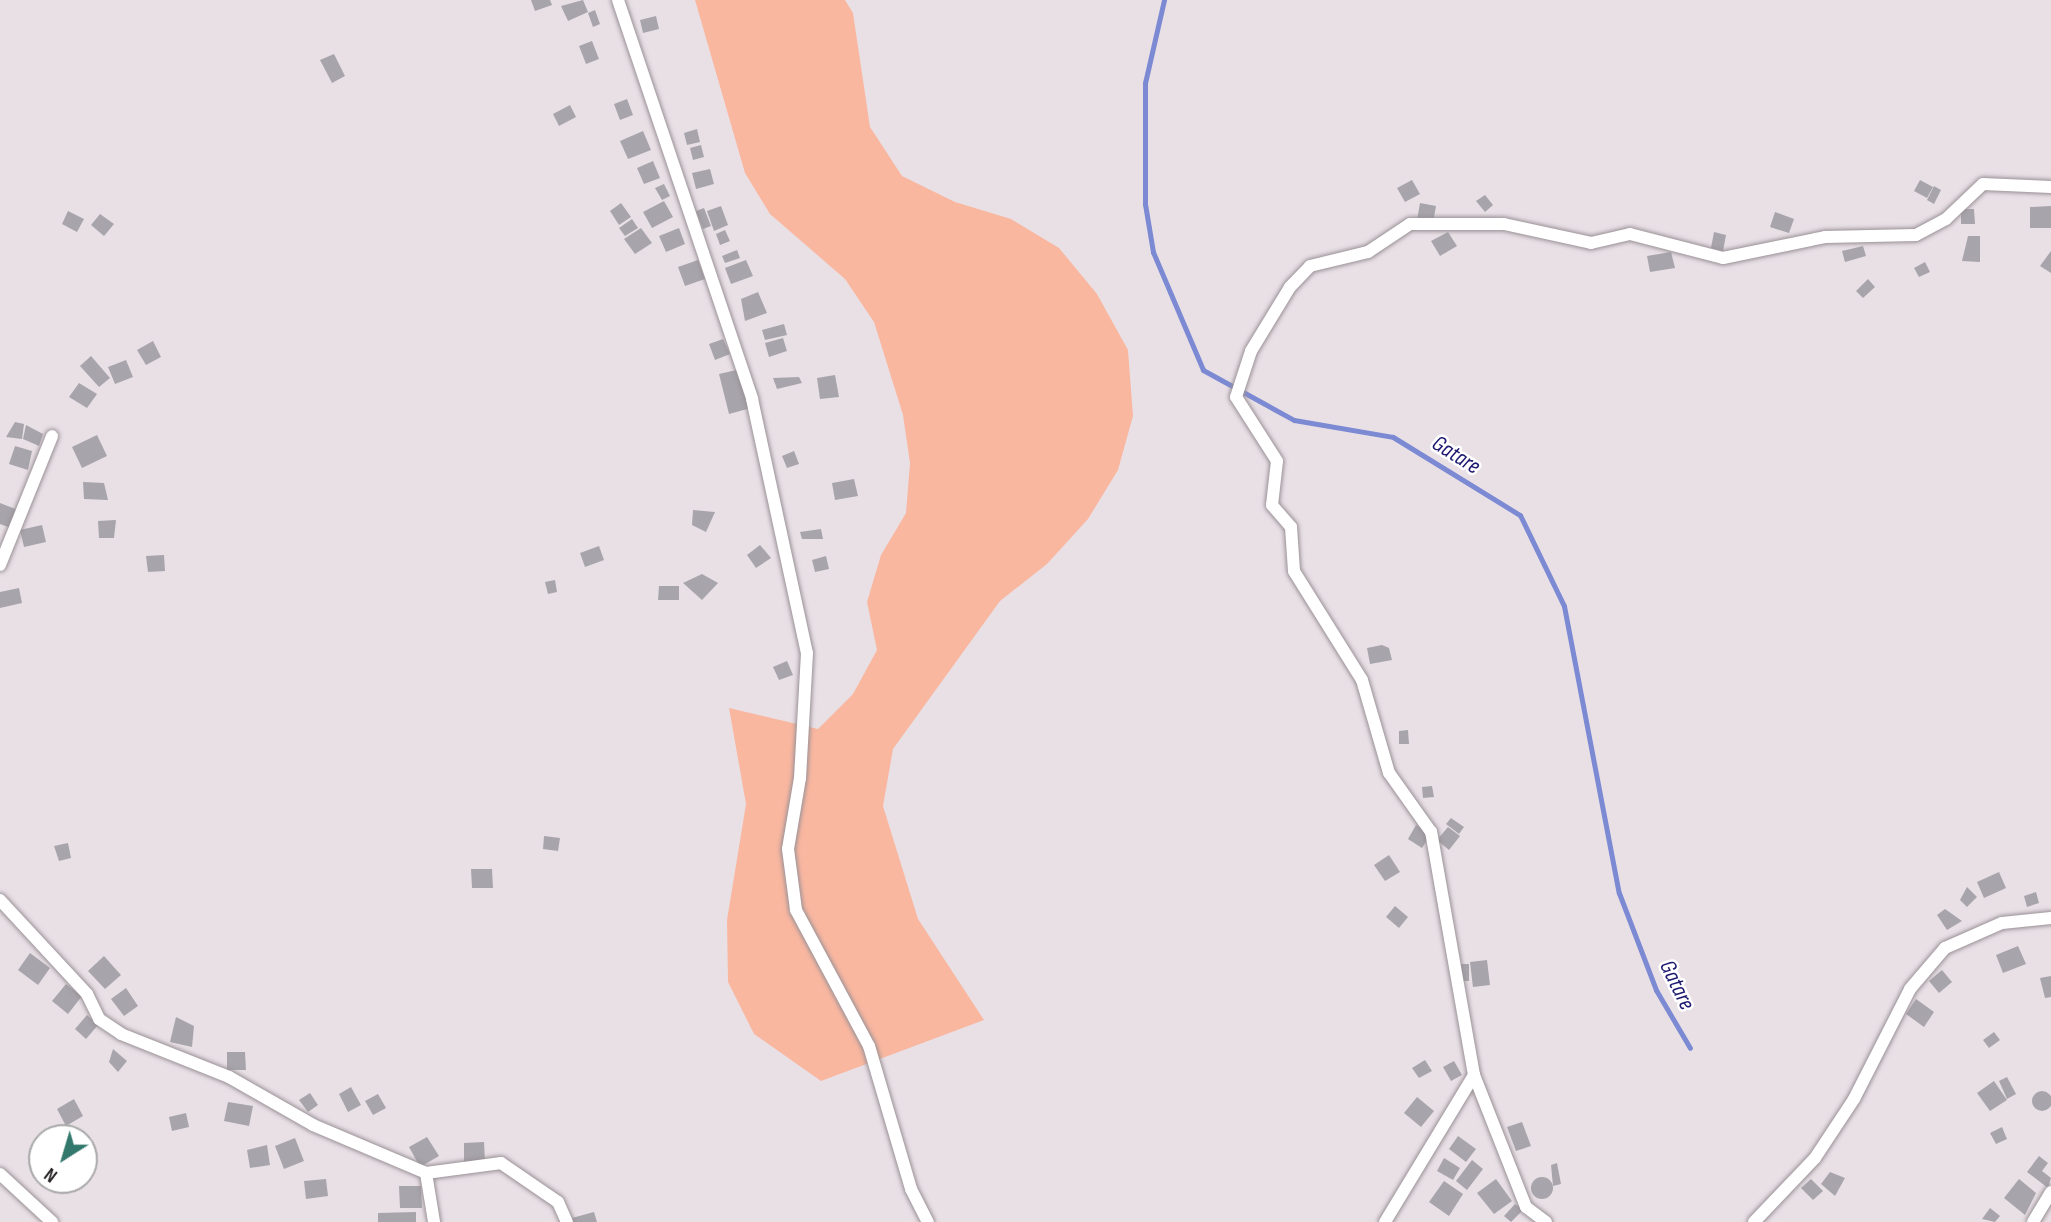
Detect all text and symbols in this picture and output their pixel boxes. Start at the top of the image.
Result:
water label: Gatare [1427,430,1485,480]
water label: Gatare [1653,956,1701,1014]
north arrow [28,1124,98,1194]
text: N [40,1162,62,1187]

